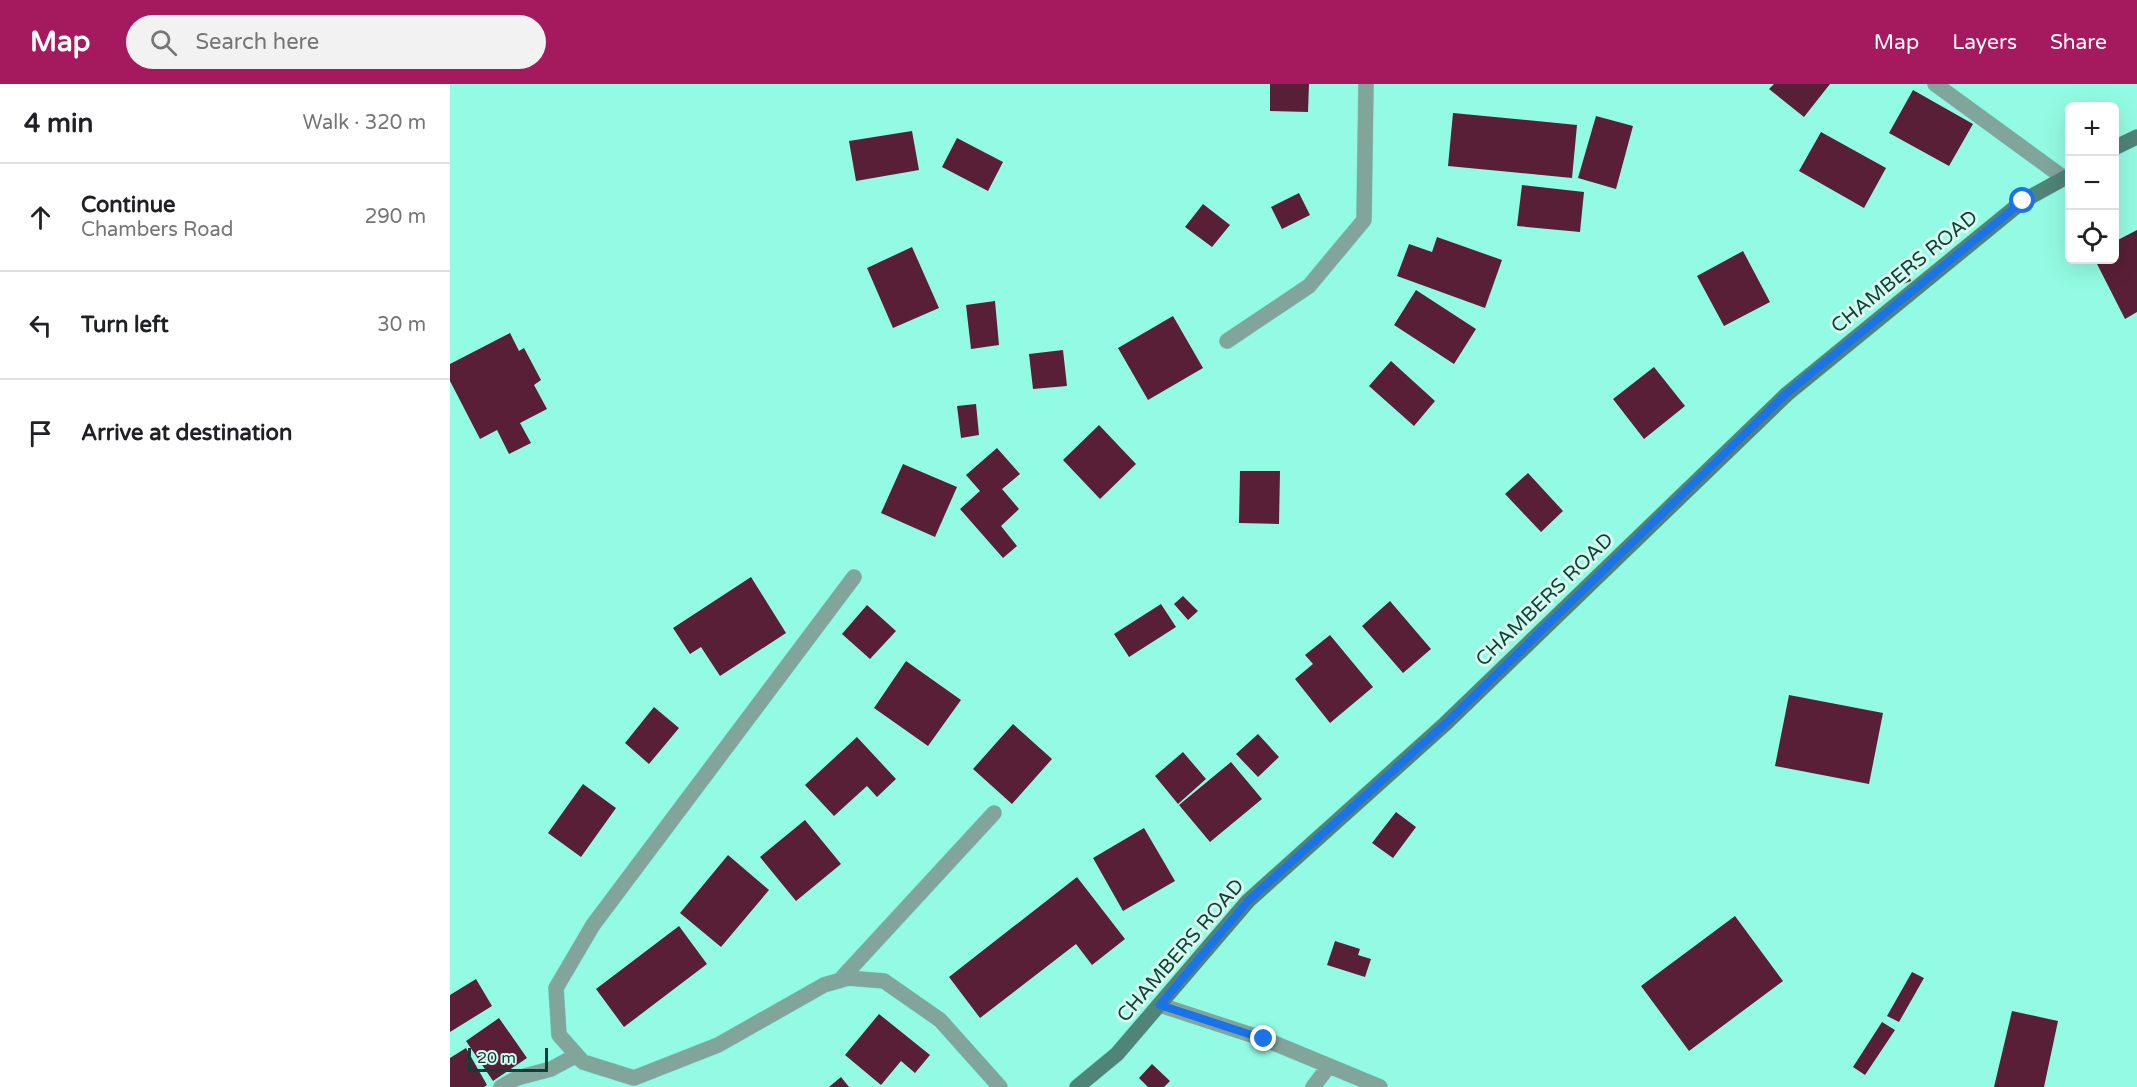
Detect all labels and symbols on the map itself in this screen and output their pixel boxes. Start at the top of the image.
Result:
route start [2009,187,2035,213]
street label: CHAMBERS ROAD [1826,205,1983,338]
street label: CHAMBERS ROAD [1471,528,1618,671]
street label: CHAMBERS ROAD [1112,874,1249,1027]
route end [1250,1025,1276,1051]
scale bar [468,1045,548,1072]

